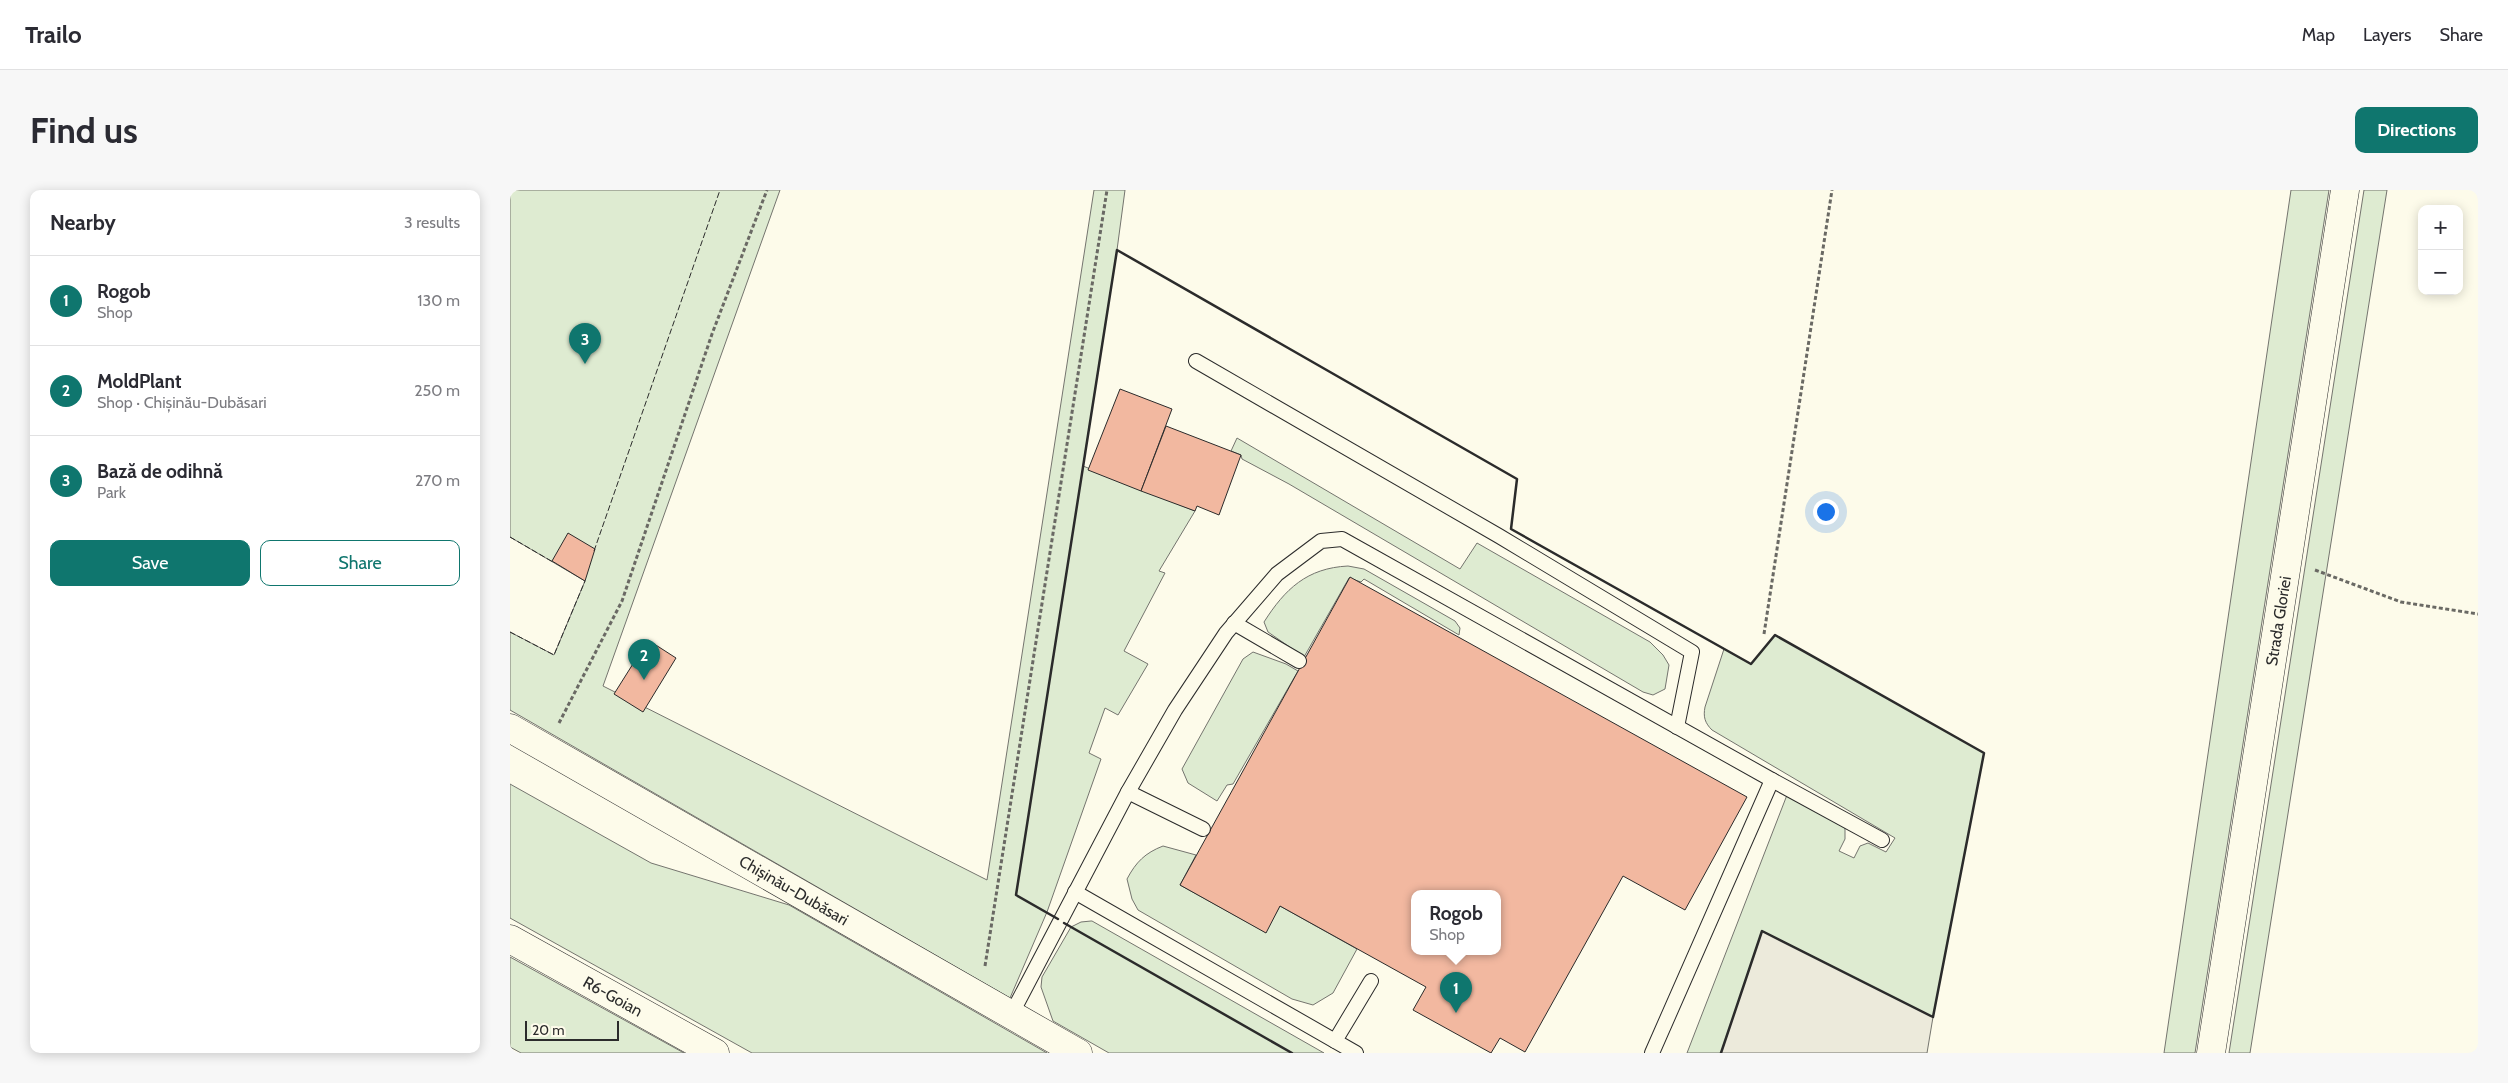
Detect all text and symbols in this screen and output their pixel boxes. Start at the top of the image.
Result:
text: Trailo [25,20,82,49]
text: Map [2302,24,2335,46]
text: Layers [2363,24,2412,46]
text: Share [2440,24,2483,46]
button: Directions [2355,107,2478,153]
text: Find us [30,109,138,152]
map controls [2418,205,2463,295]
button: + [2418,205,2463,250]
text: Nearby [50,210,116,235]
text: 3 results [404,213,460,232]
button: − [2418,250,2463,295]
text: Rogob [97,280,151,303]
text: 1 [63,291,69,310]
text: 130 m [417,291,460,310]
text: Shop [97,303,133,322]
pin: 3 [569,323,601,364]
text: MoldPlant [97,370,182,393]
text: 2 [62,381,70,400]
text: 250 m [414,381,460,400]
text: Shop · Chișinău-Dubăsari [97,393,267,412]
text: Bază de odihnă [97,460,223,483]
text: 3 [62,471,70,490]
text: 270 m [415,471,460,490]
text: Park [97,483,126,502]
your location [1813,499,1839,525]
button: Save [50,540,250,586]
button: Share [260,540,460,586]
street label: Strada Gloriei [2262,575,2295,667]
pin: 2 [628,639,660,680]
street label: Chișinău-Dubăsari [735,851,852,930]
popup [1411,890,1501,955]
text: Rogob [1429,902,1483,925]
text: Shop [1429,925,1465,944]
street label: R6-Goian [580,972,646,1021]
pin: 1 [1440,972,1472,1013]
scale bar [525,1018,619,1041]
text: 20 m [532,1021,565,1039]

